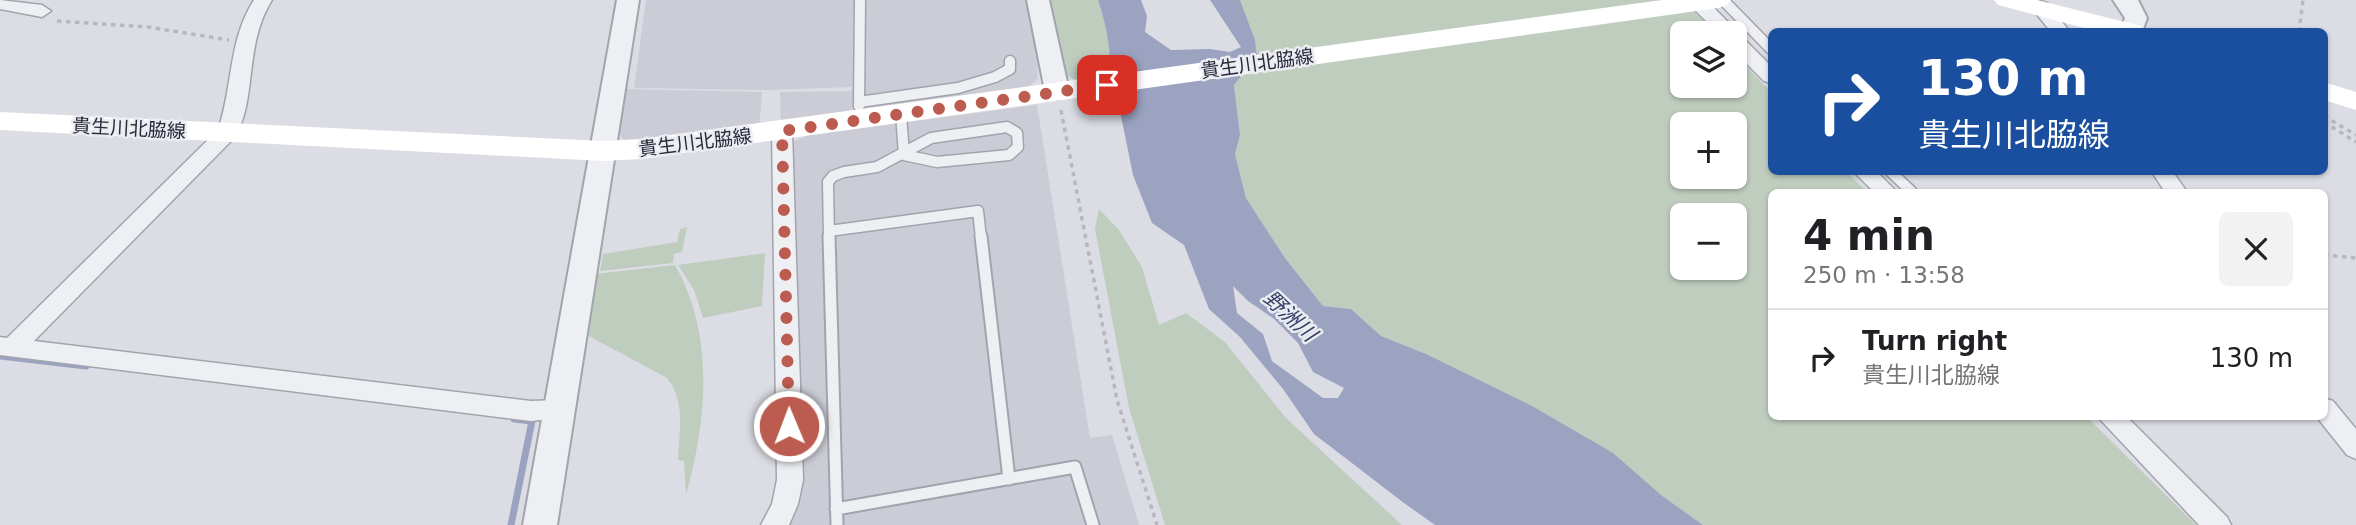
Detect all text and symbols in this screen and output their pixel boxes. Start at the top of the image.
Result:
map controls [1670,21,1747,280]
button: layers [1670,21,1747,98]
street label: 貴生川北脇線 [1199,44,1315,82]
text: 130 m [1918,50,2088,107]
pin [1077,55,1137,115]
icon: right [1803,56,1894,147]
icon: arrive [1088,66,1126,104]
button: + [1670,112,1747,189]
street label: 貴生川北脇線 [71,114,187,142]
text: 貴生川北脇線 [1918,116,2110,154]
street label: 貴生川北脇線 [637,124,753,160]
button: − [1670,203,1747,280]
text: 4 min [1803,211,1935,260]
button: close [2219,212,2293,286]
text: 250 m · 13:58 [1803,262,1965,288]
water label: 野洲川 [1259,286,1323,348]
text: Turn right [1862,326,2007,356]
icon: right [1803,339,1841,377]
text: 130 m [2210,343,2293,373]
text: 貴生川北脇線 [1862,362,2000,388]
position arrow [752,389,826,463]

